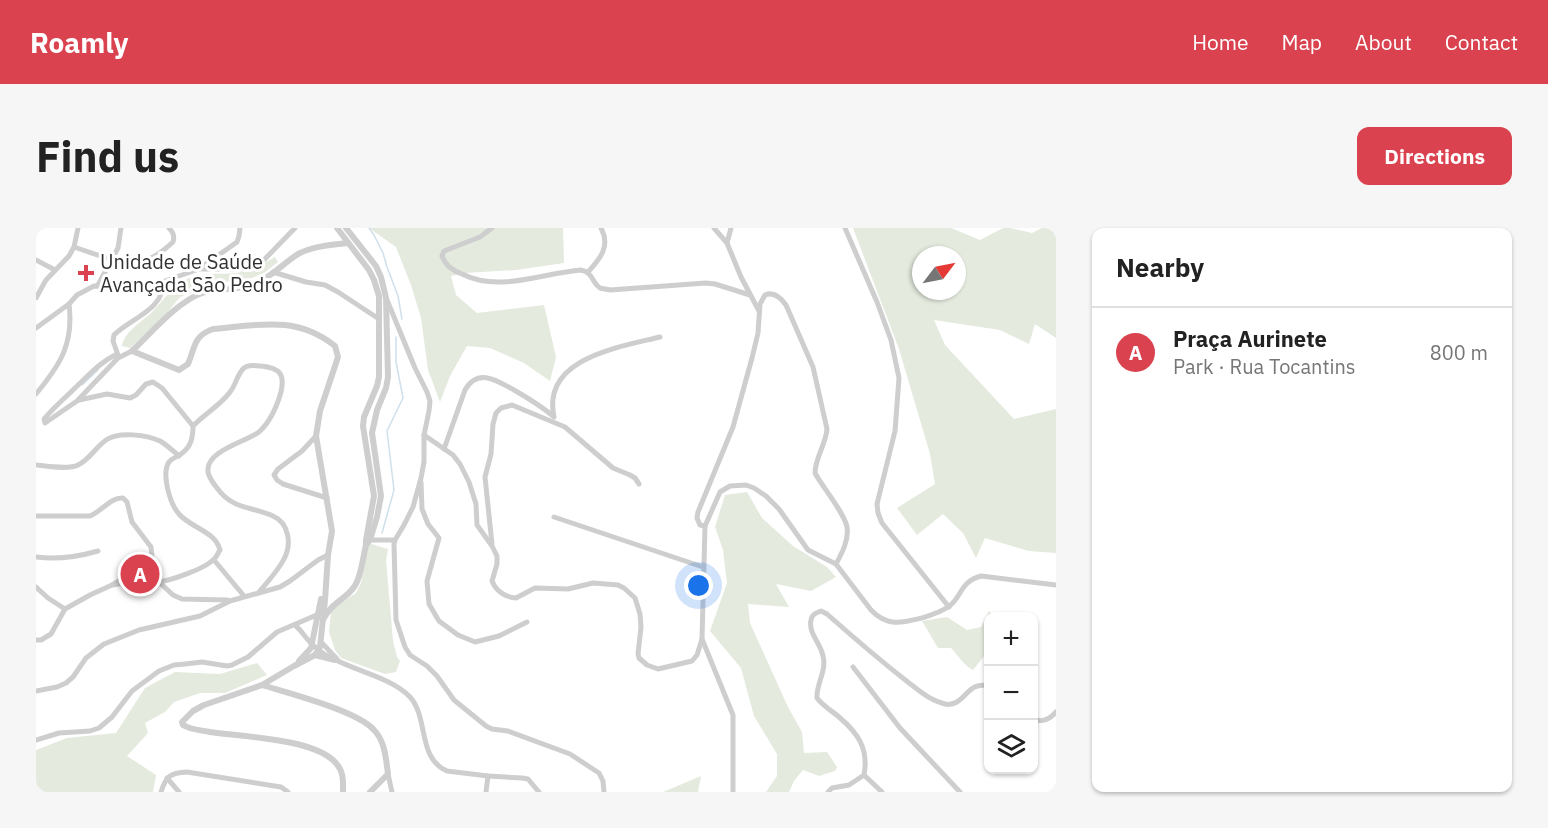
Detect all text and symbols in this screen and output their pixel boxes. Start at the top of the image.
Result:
text: Roamly [30,24,128,61]
text: Home [1192,28,1249,56]
text: Map [1282,28,1322,56]
text: About [1355,28,1412,56]
text: Contact [1445,28,1518,56]
button: Directions [1357,127,1512,185]
text: Find us [36,129,179,184]
north arrow [912,246,966,300]
place label: Unidade de Saúde Avançada São Pedro [100,248,283,298]
text: Nearby [1116,250,1204,284]
marker: Unidade de Saúde Avançada São Pedro [77,264,95,282]
text: Praça Aurinete [1173,324,1327,353]
text: A [1129,339,1142,366]
text: 800 m [1430,339,1488,366]
text: Park · Rua Tocantins [1173,353,1356,380]
pin: A [120,552,160,596]
your location [684,571,713,600]
map controls [984,612,1038,774]
button: + [984,612,1038,666]
button: − [984,666,1038,720]
button: layers [984,720,1038,774]

